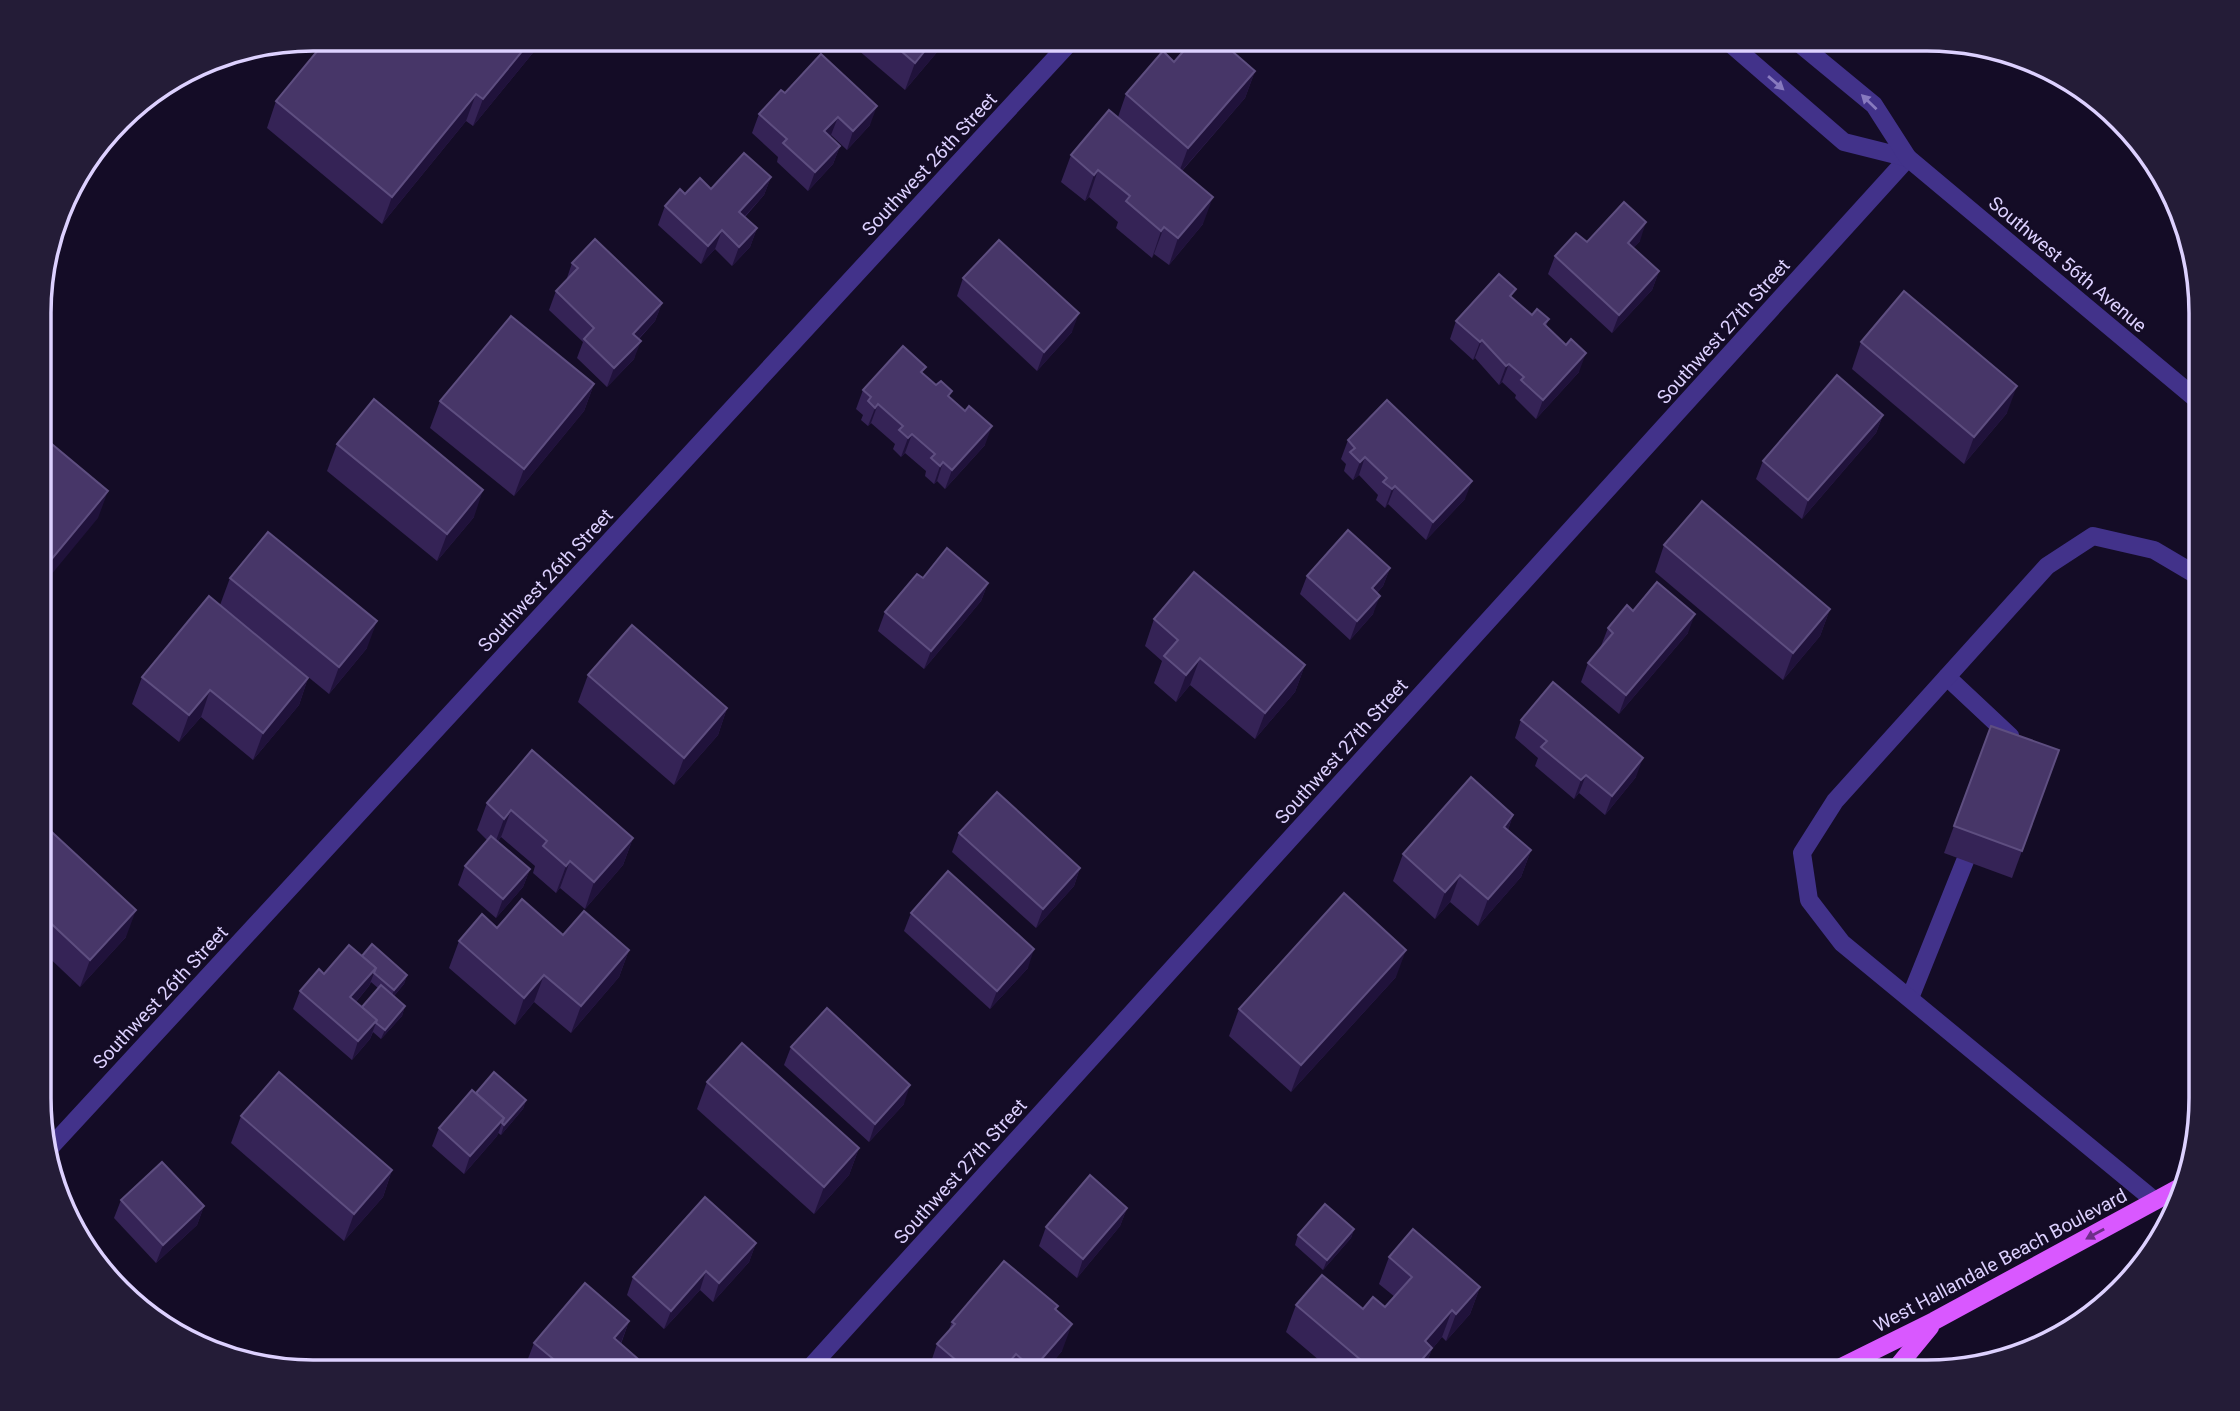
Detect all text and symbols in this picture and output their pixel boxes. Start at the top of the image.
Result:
one-way arrow [1768,75,1785,90]
street label: Southwest 26th Street [857,88,1002,241]
one-way arrow [1861,94,1878,110]
street label: Southwest 56th Avenue [1984,192,2151,337]
street label: Southwest 27th Street [1652,254,1795,409]
street label: Southwest 26th Street [473,504,618,657]
street label: Southwest 27th Street [1270,674,1413,829]
street label: Southwest 26th Street [88,921,233,1074]
street label: Southwest 27th Street [889,1094,1032,1249]
street label: West Hallandale Beach Boulevard [1870,1184,2131,1337]
one-way arrow [2085,1227,2105,1239]

